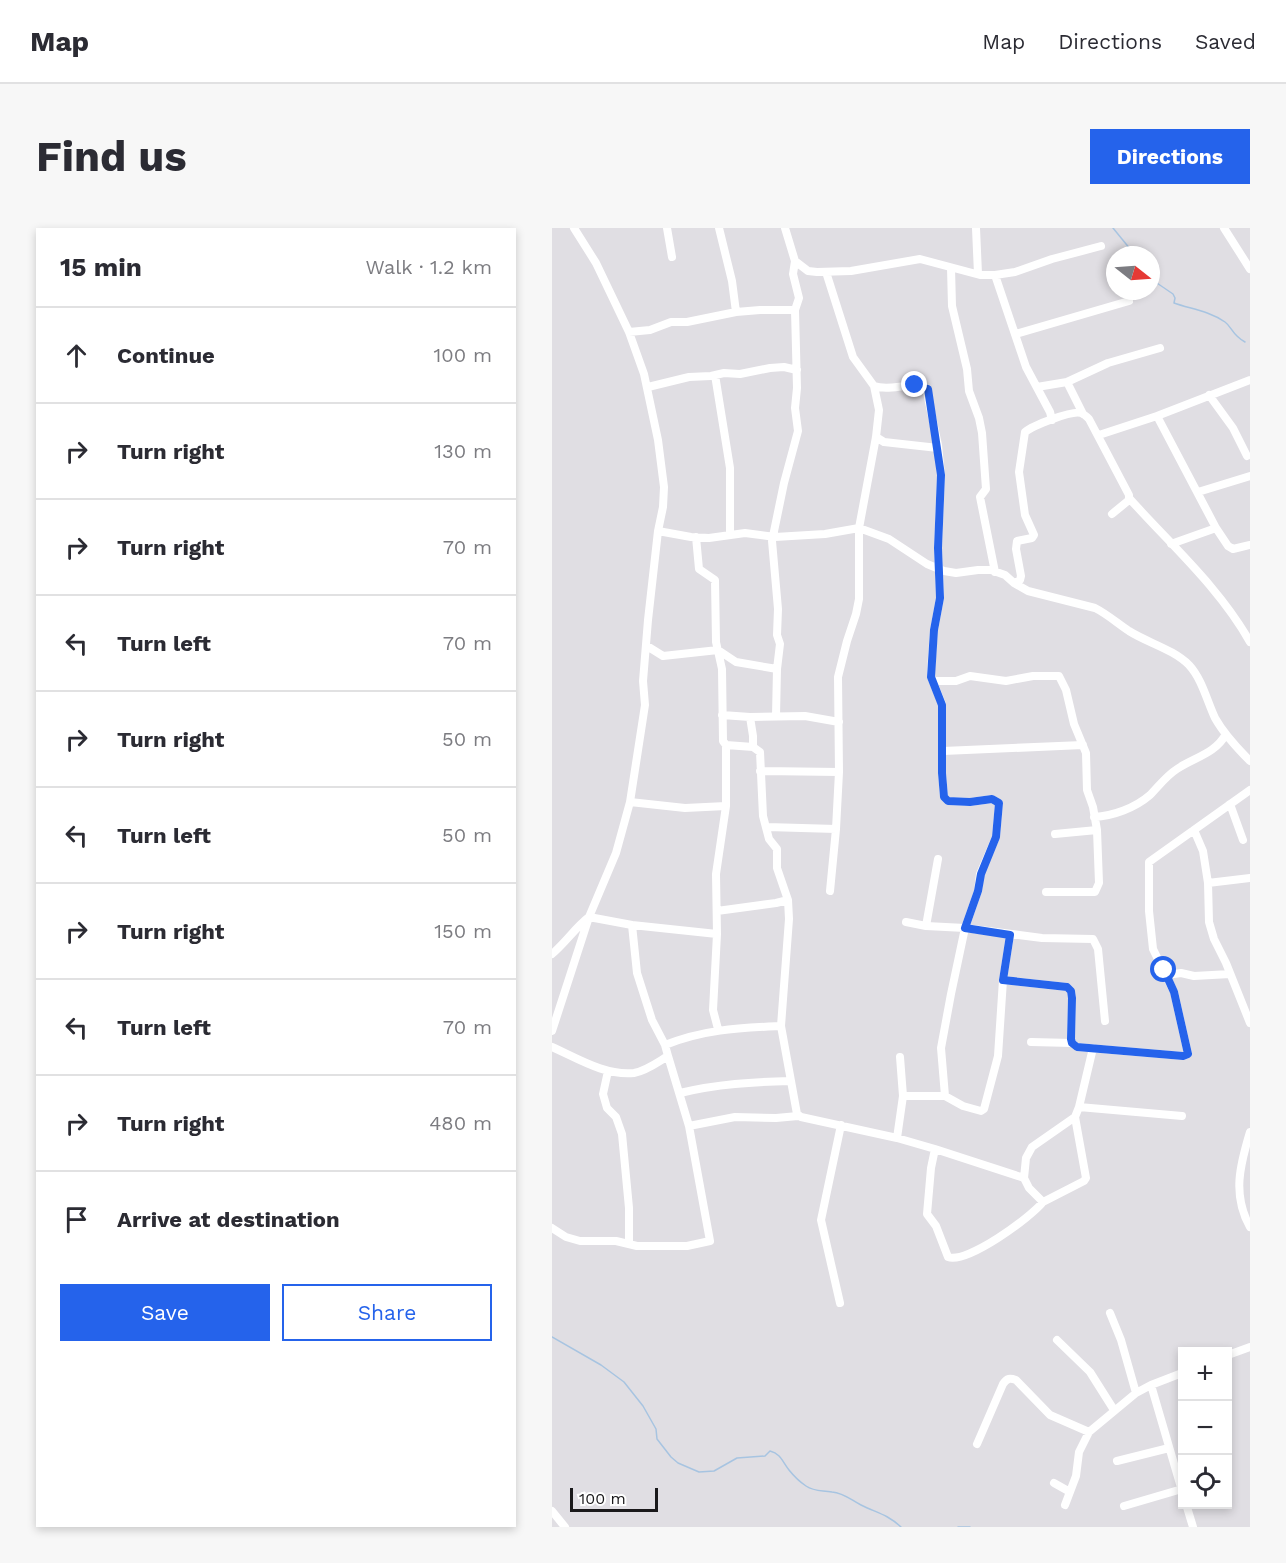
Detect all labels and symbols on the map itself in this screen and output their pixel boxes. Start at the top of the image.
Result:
north arrow [1106,246,1160,300]
route end [901,371,927,397]
route start [1150,956,1176,982]
scale bar [570,1485,658,1512]

